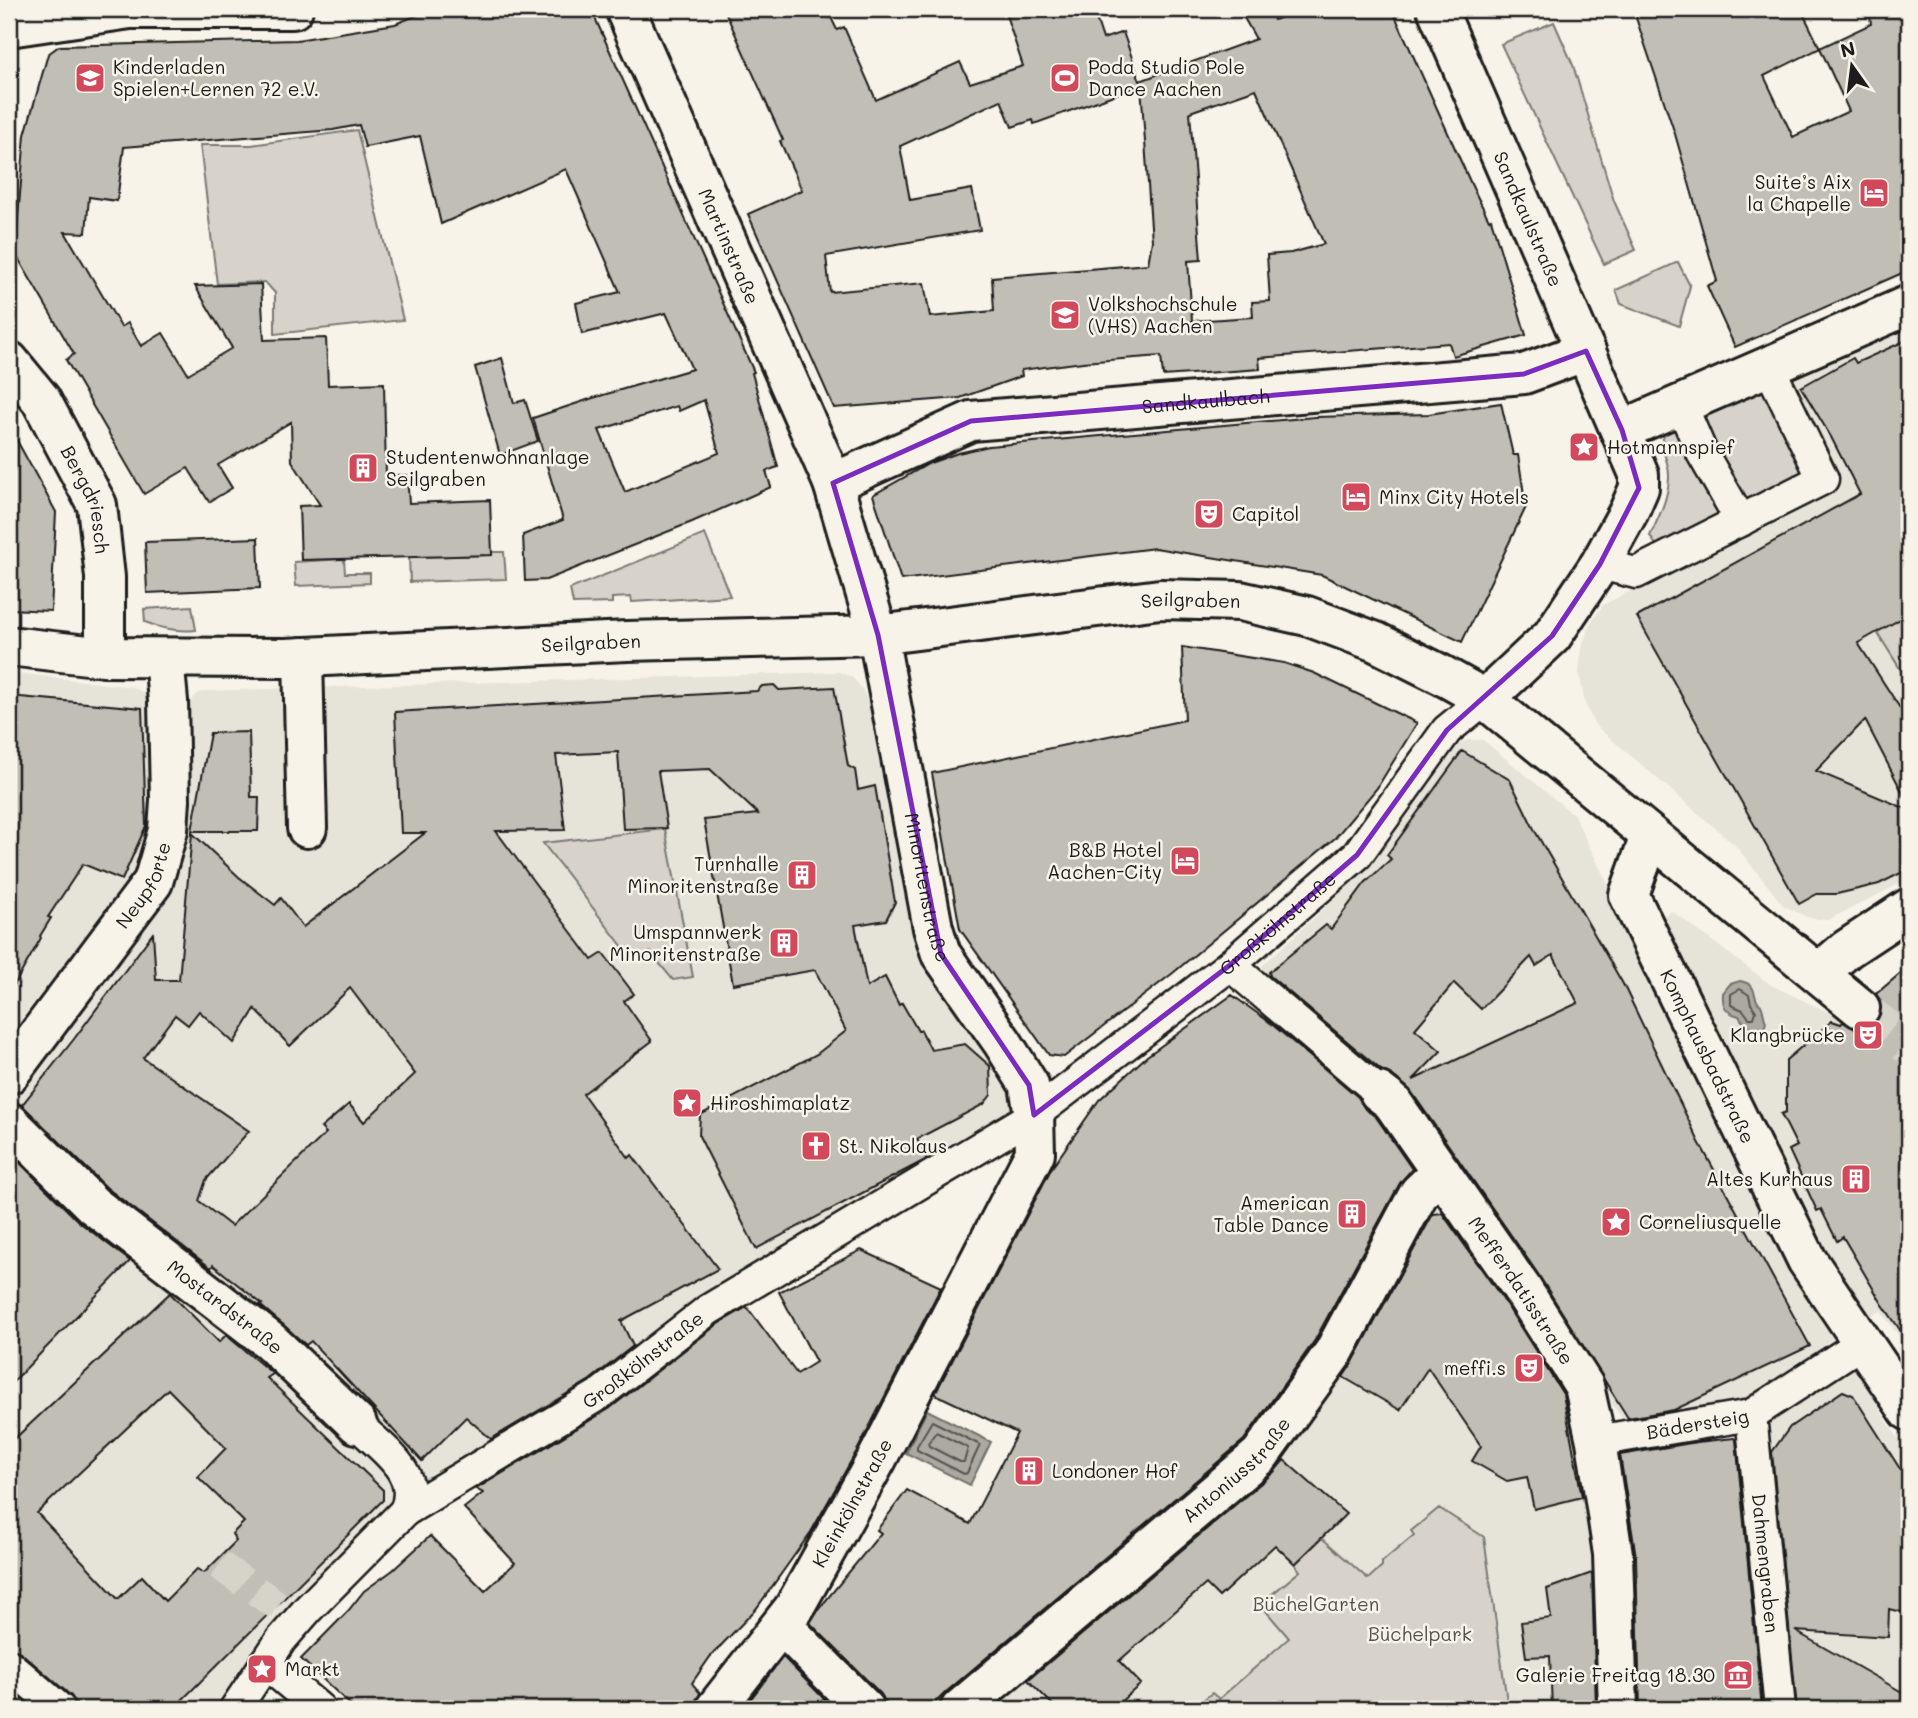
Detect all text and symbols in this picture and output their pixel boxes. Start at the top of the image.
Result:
north arrow [1816,32,1886,102]
text: N [1838,35,1858,63]
place label: Kinderladen Spielen+Lernen 72 e.V. [113,54,319,101]
place label: Poda Studio Pole Dance Aachen [1088,54,1245,101]
school or university icon: Kinderladen Spielen+Lernen 72 e.V. [73,61,107,95]
sports icon: Poda Studio Pole Dance Aachen [1048,61,1082,95]
street label: Sandkaulstraße [1488,147,1569,290]
place label: Suite’s Aix la Chapelle [1747,169,1851,216]
hotel icon: Suite’s Aix la Chapelle [1857,176,1891,210]
street label: Martinstraße [693,184,766,308]
place label: Volkshochschule (VHS) Aachen [1088,291,1238,338]
school or university icon: Volkshochschule (VHS) Aachen [1048,298,1082,332]
street label: Sandkaulbach [1141,383,1271,418]
place icon: Hotmannspief [1567,430,1601,464]
place label: Hotmannspief [1607,434,1735,459]
street label: Bergdriesch [55,441,115,555]
place label: Studentenwohnanlage Seilgraben [386,444,589,491]
building icon: Studentenwohnanlage Seilgraben [346,451,380,485]
hotel icon: Minx City Hotels [1339,480,1373,514]
place label: Minx City Hotels [1379,484,1529,509]
theatre icon: Capitol [1192,497,1226,531]
place label: Capitol [1232,501,1299,526]
street label: Seilgraben [1139,586,1241,613]
street label: Seilgraben [540,628,641,657]
street label: Minoritenstraße [900,811,956,967]
place label: B&B Hotel Aachen-City [1047,837,1162,884]
street label: Neupforte [110,839,176,933]
hotel icon: B&B Hotel Aachen-City [1168,844,1202,878]
place label: Turnhalle Minoritenstraße [627,851,779,898]
building icon: Turnhalle Minoritenstraße [785,858,819,892]
street label: Großkölnstraße [1214,866,1341,981]
place label: Umspannwerk Minoritenstraße [609,919,761,966]
building icon: Umspannwerk Minoritenstraße [767,926,801,960]
street label: Komphausbadstraße [1655,965,1761,1147]
theatre icon: Klangbrücke [1851,1018,1885,1052]
place label: Klangbrücke [1730,1022,1845,1047]
place icon: Hiroshimaplatz [670,1086,704,1120]
place label: Hiroshimaplatz [710,1090,850,1115]
church icon: St. Nikolaus [799,1129,833,1163]
place label: St. Nikolaus [839,1133,947,1158]
building icon: Altes Kurhaus [1839,1162,1873,1196]
place label: Altes Kurhaus [1706,1166,1833,1191]
place label: American Table Dance [1214,1190,1329,1237]
building icon: American Table Dance [1335,1197,1369,1231]
place icon: Corneliusquelle [1599,1205,1633,1239]
place label: Corneliusquelle [1639,1209,1782,1234]
street label: Mefferdatisstraße [1463,1211,1580,1369]
street label: Mostardstraße [162,1254,289,1359]
street label: Großkölnstraße [577,1305,708,1414]
theatre icon: meffi.s [1512,1351,1546,1385]
place label: meffi.s [1444,1355,1506,1380]
street label: Bädersteig [1645,1403,1750,1444]
street label: Antoniusstraße [1177,1412,1295,1528]
street label: Kleinkölnstraße [806,1434,897,1572]
building icon: Londoner Hof [1012,1454,1046,1488]
place label: Londoner Hof [1052,1458,1178,1483]
street label: Dahmengraben [1747,1492,1785,1634]
park label: BüchelGarten [1253,1591,1379,1616]
park label: Büchelpark [1368,1621,1472,1646]
place icon: Markt [245,1652,279,1686]
place label: Markt [285,1656,340,1681]
museum icon: Galerie Freitag 18.30 [1721,1658,1755,1692]
place label: Galerie Freitag 18.30 [1516,1662,1715,1687]

